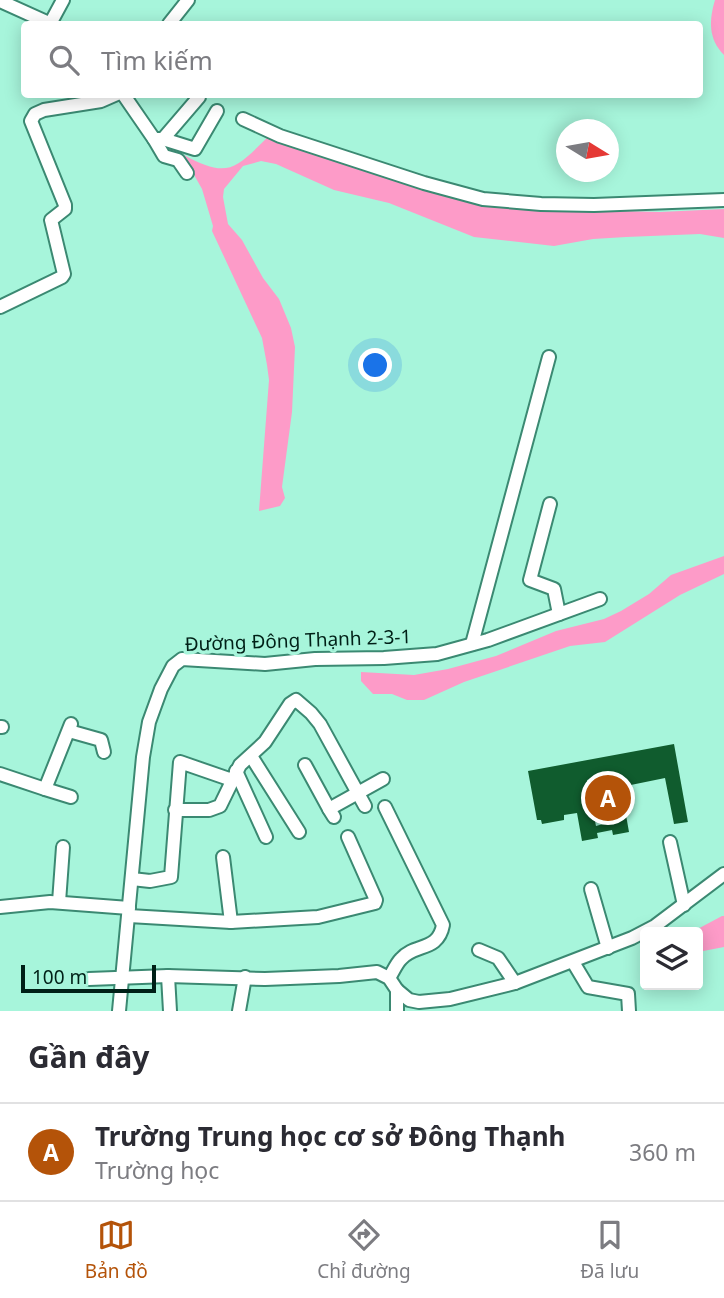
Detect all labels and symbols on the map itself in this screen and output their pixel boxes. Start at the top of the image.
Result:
north arrow [556,119,619,182]
your location [358,348,392,382]
street label: Đường Đông Thạnh 2-3-1 [184,623,412,657]
pin: A [585,772,631,824]
scale bar [21,962,156,994]

